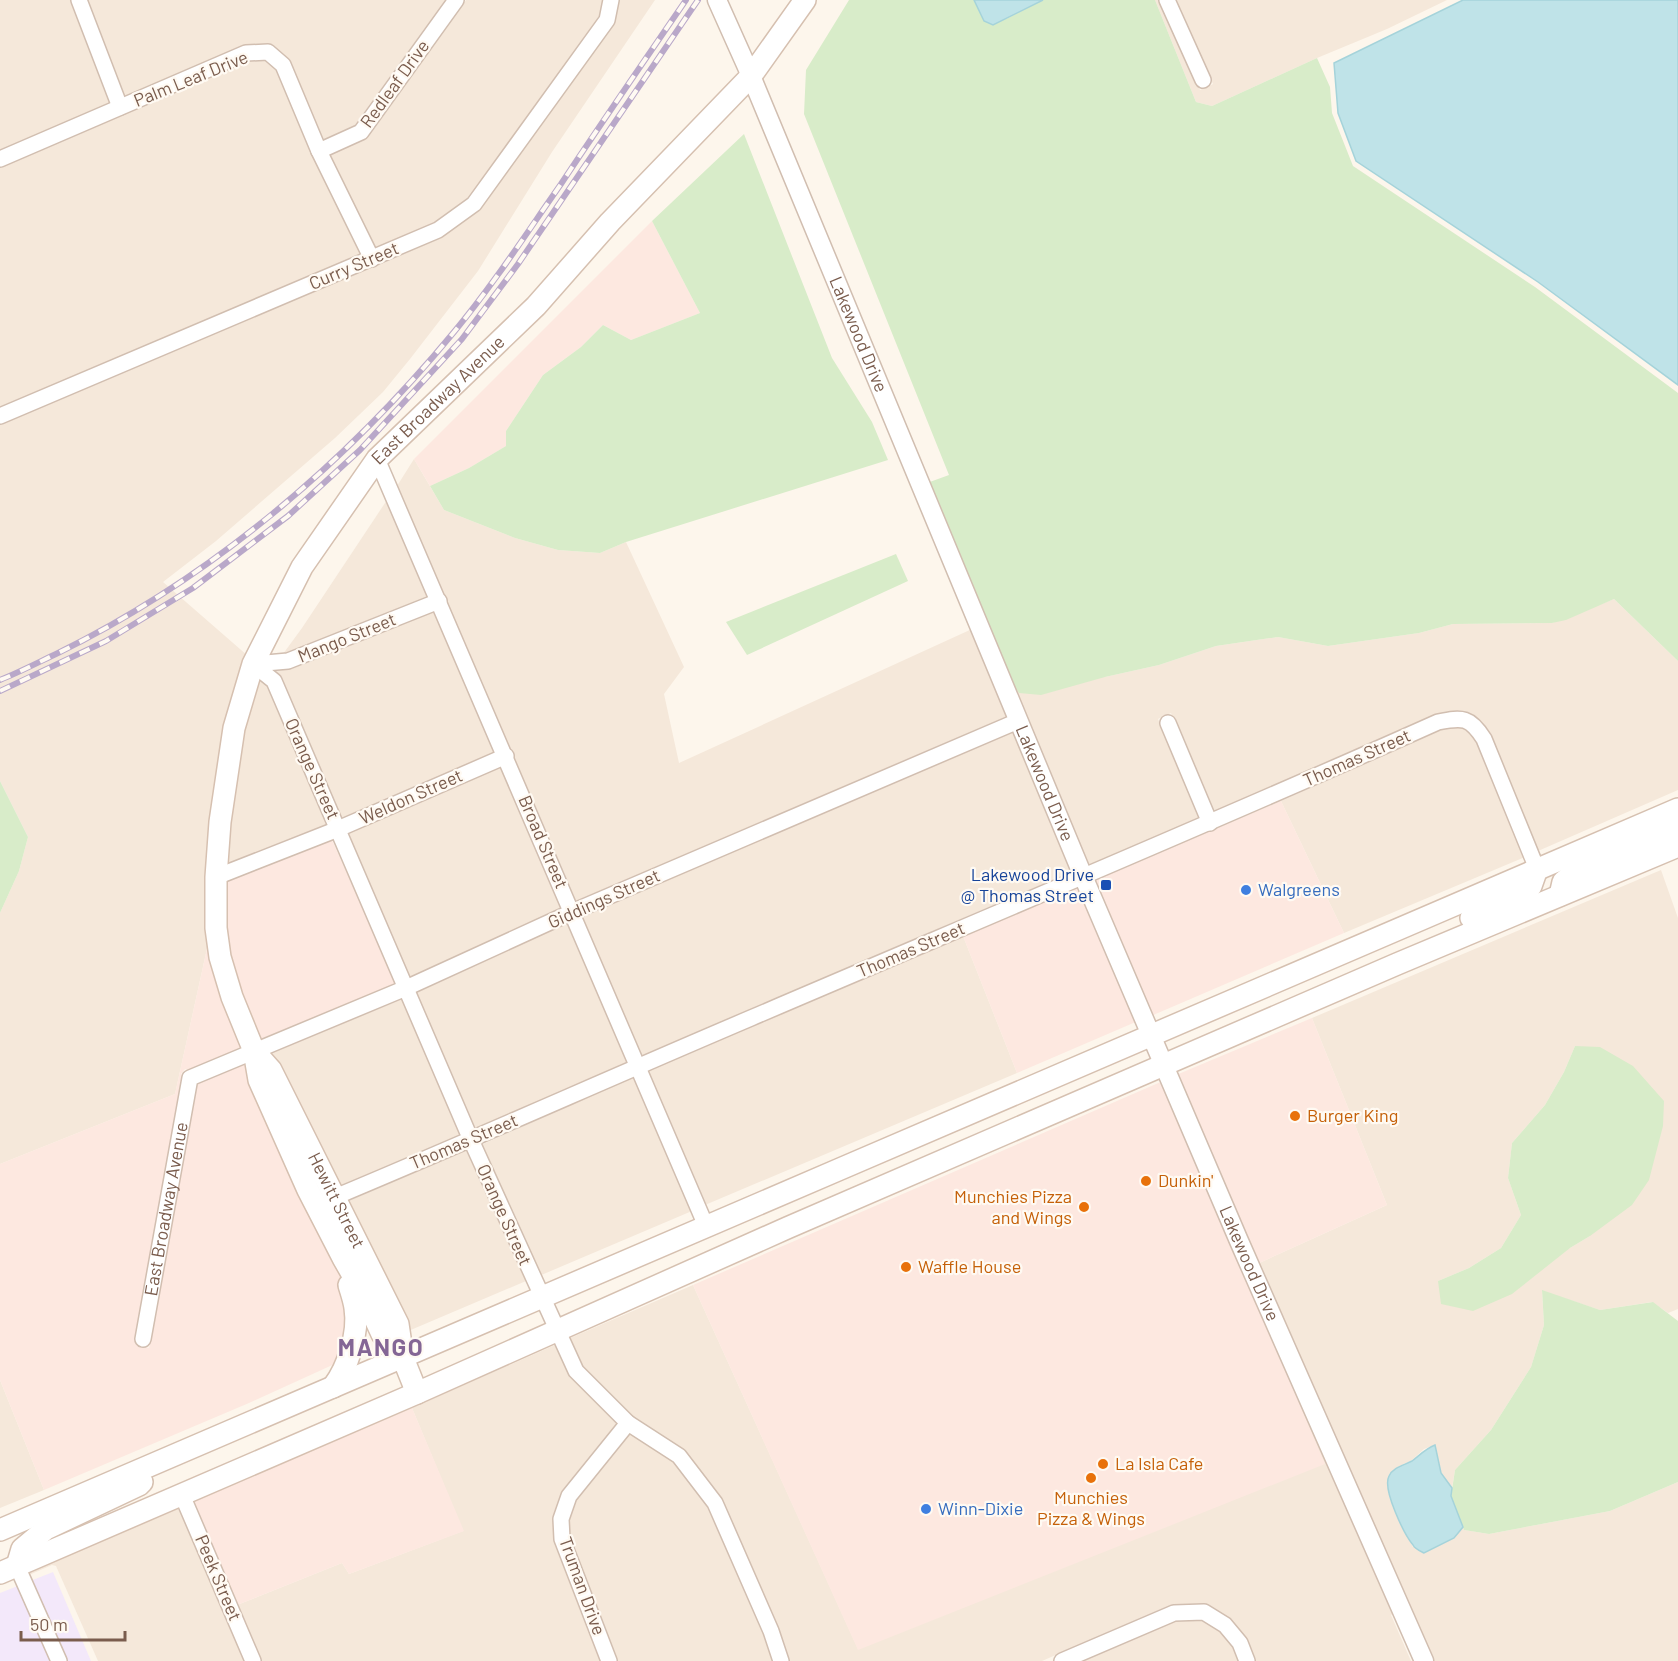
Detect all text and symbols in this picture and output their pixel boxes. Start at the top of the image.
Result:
street label: Redleaf Drive [355,35,433,132]
street label: Palm Leaf Drive [130,45,251,111]
street label: Curry Street [305,236,402,294]
street label: Lakewood Drive [825,273,893,395]
street label: East Broadway Avenue [366,330,509,469]
street label: Mango Street [294,607,399,667]
street label: Orange Street [281,715,345,823]
street label: Lakewood Drive [1012,722,1079,844]
street label: Thomas Street [1300,724,1414,791]
street label: Weldon Street [356,764,466,829]
street label: Broad Street [514,792,573,892]
place label: Lakewood Drive @ Thomas Street [960,863,1094,906]
street label: Giddings Street [544,864,663,933]
marker: Lakewood Drive @ Thomas Street [1099,878,1113,892]
place label: Walgreens [1258,878,1340,900]
marker: Walgreens [1239,883,1253,897]
street label: Thomas Street [853,916,968,982]
place label: Burger King [1307,1104,1398,1126]
street label: Thomas Street [406,1108,521,1174]
marker: Burger King [1288,1109,1302,1123]
street label: East Broadway Avenue [139,1120,192,1298]
street label: Hewitt Street [304,1148,370,1252]
street label: Orange Street [473,1161,537,1269]
place label: Dunkin' [1158,1169,1213,1191]
marker: Dunkin' [1139,1174,1153,1188]
place label: Munchies Pizza and Wings [954,1185,1072,1228]
marker: Munchies Pizza and Wings [1077,1200,1091,1214]
street label: Lakewood Drive [1215,1202,1285,1324]
place label: Waffle House [918,1255,1021,1277]
marker: Waffle House [899,1260,913,1274]
district label: MANGO [338,1332,424,1361]
place label: La Isla Cafe [1115,1452,1203,1474]
marker: La Isla Cafe [1096,1457,1110,1471]
marker: Munchies Pizza & Wings [1084,1471,1098,1485]
place label: Munchies Pizza & Wings [1037,1486,1145,1529]
place label: Winn-Dixie [938,1497,1023,1519]
marker: Winn-Dixie [919,1502,933,1516]
street label: Peek Street [191,1531,247,1624]
street label: Truman Drive [555,1534,611,1638]
scale bar [21,1604,124,1642]
text: 50 m [30,1613,68,1635]

